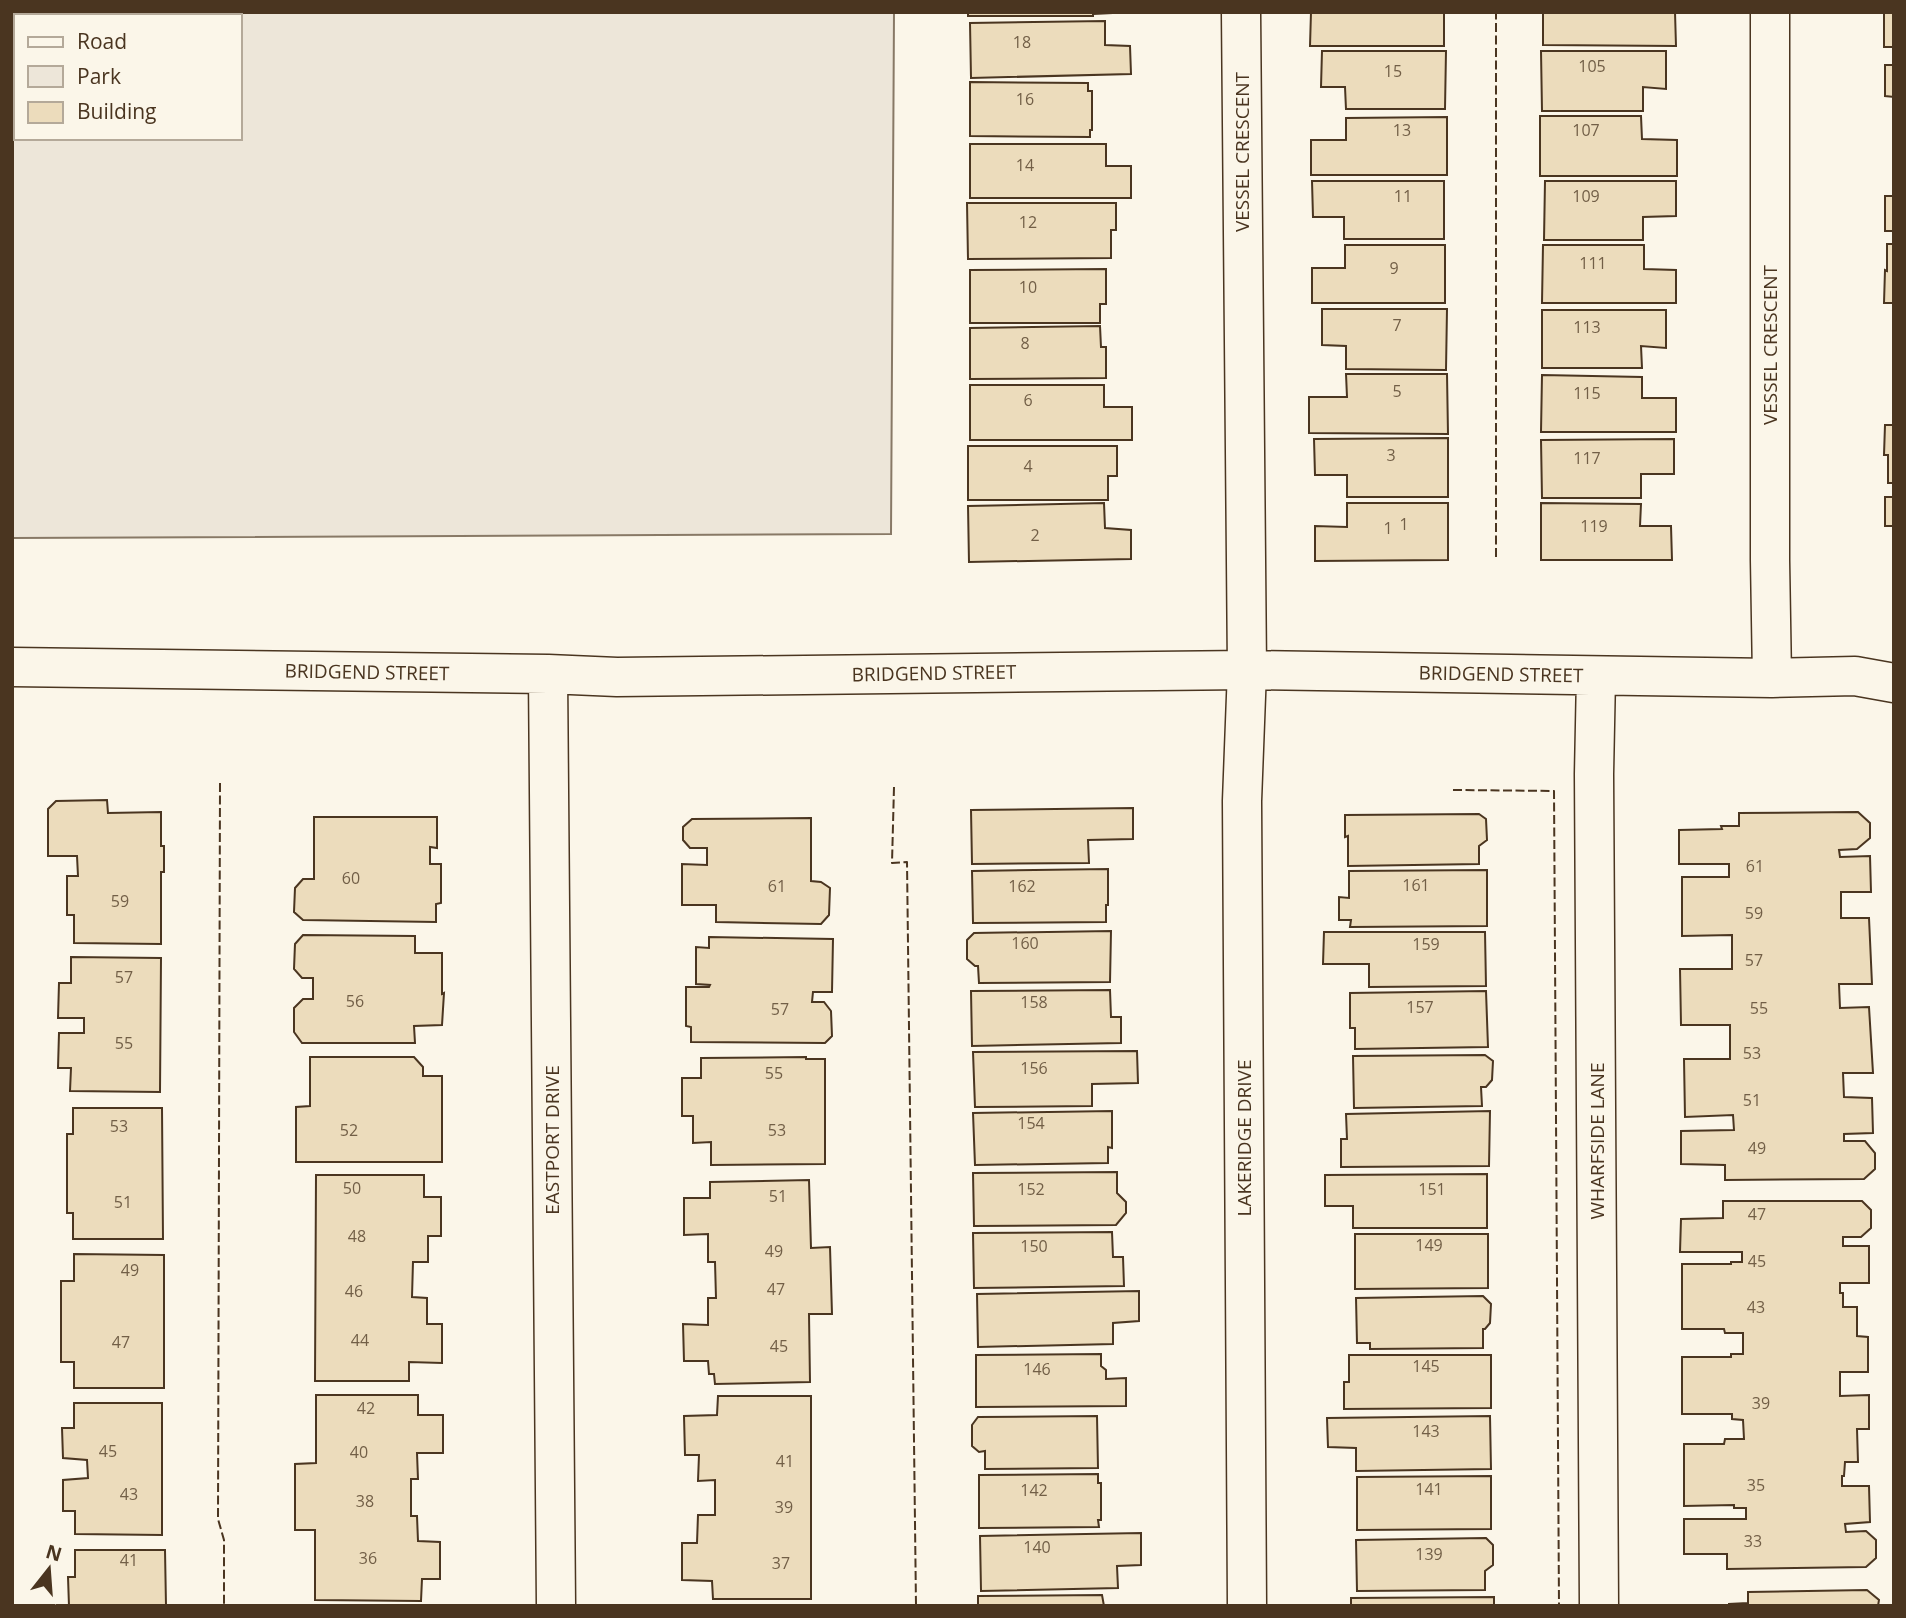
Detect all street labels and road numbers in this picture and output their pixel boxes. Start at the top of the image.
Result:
street label: VESSEL CRESCENT [1229,71,1255,232]
street label: VESSEL CRESCENT [1757,264,1783,425]
street label: BRIDGEND STREET [284,658,450,686]
street label: BRIDGEND STREET [851,659,1017,687]
street label: BRIDGEND STREET [1418,660,1584,688]
street label: LAKERIDGE DRIVE [1231,1060,1257,1216]
street label: WHARFSIDE LANE [1584,1063,1610,1219]
street label: EASTPORT DRIVE [539,1065,565,1215]

